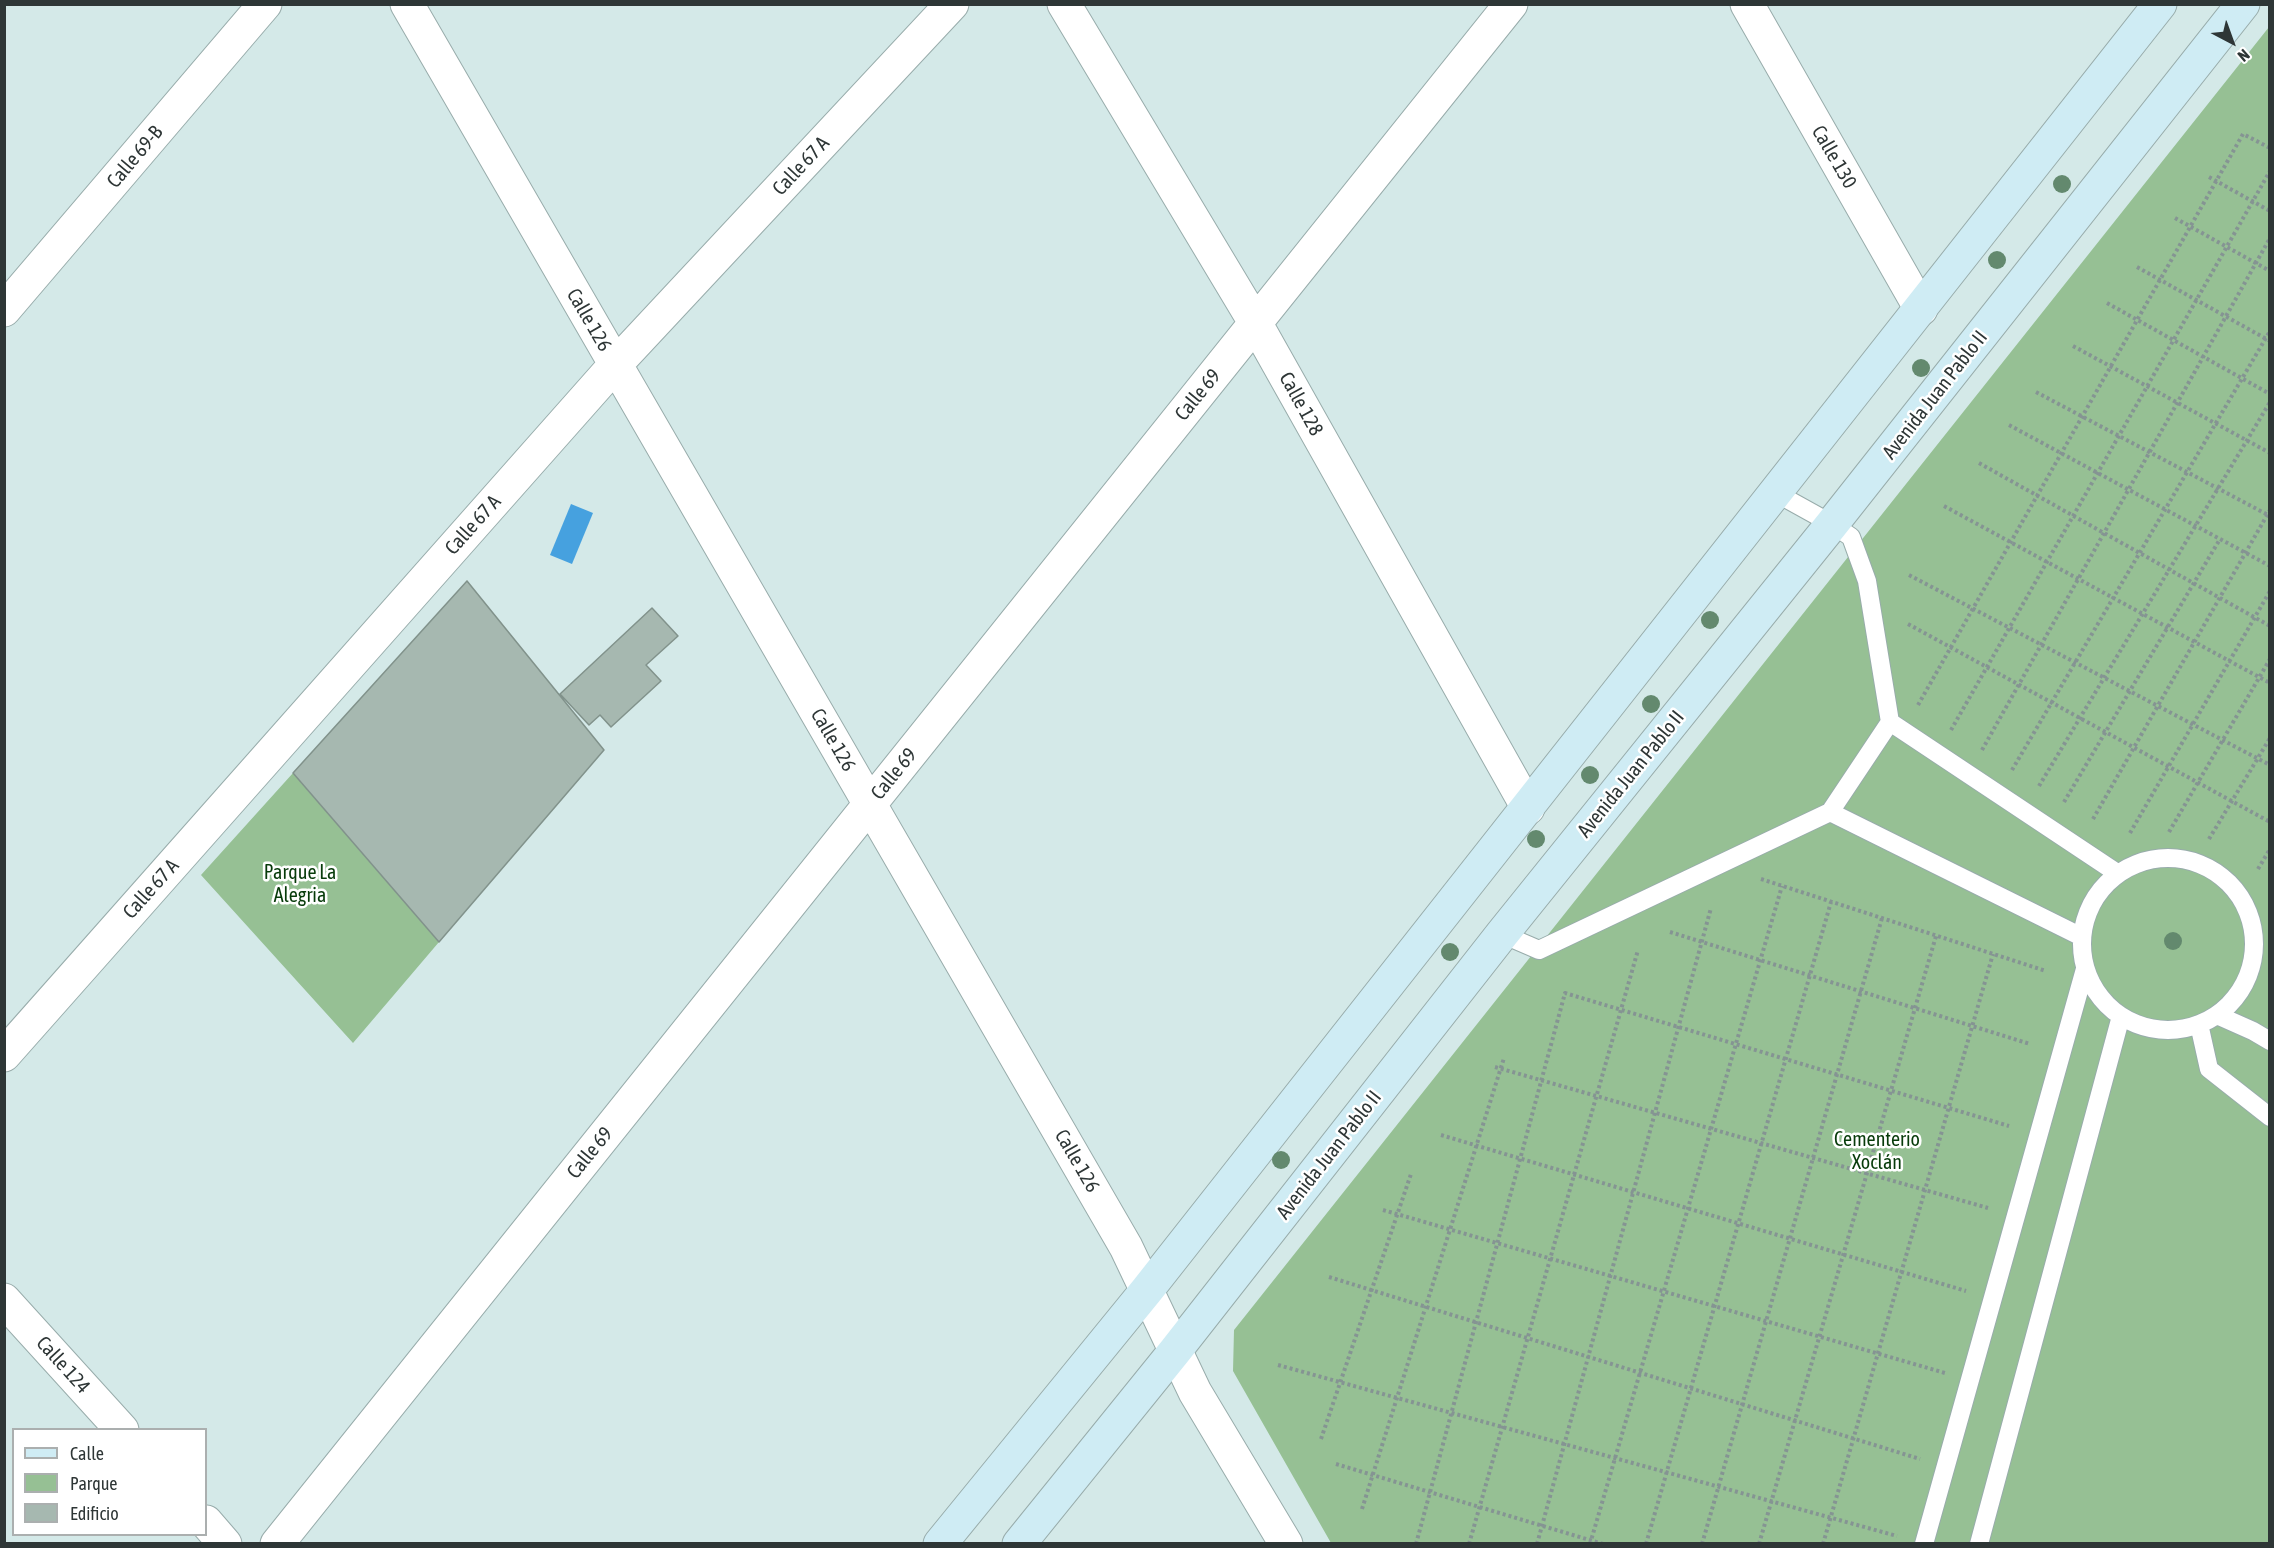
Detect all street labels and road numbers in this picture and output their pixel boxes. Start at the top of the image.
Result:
street label: Calle 69-B [102,121,168,193]
street label: Calle 130 [1806,121,1862,193]
street label: Calle 67 A [768,132,834,200]
street label: Calle 126 [561,284,617,356]
street label: Avenida Juan Pablo II [1877,326,1993,464]
street label: Calle 69 [1170,364,1226,426]
street label: Calle 128 [1274,368,1328,440]
street label: Calle 67 A [440,490,506,560]
street label: Calle 126 [805,704,861,776]
street label: Avenida Juan Pablo II [1573,706,1689,842]
street label: Calle 69 [866,743,922,805]
street label: Calle 67 A [118,854,184,924]
street label: Avenida Juan Pablo II [1271,1086,1387,1224]
street label: Calle 69 [562,1122,618,1184]
street label: Calle 126 [1049,1125,1105,1197]
street label: Calle 124 [31,1331,95,1399]

